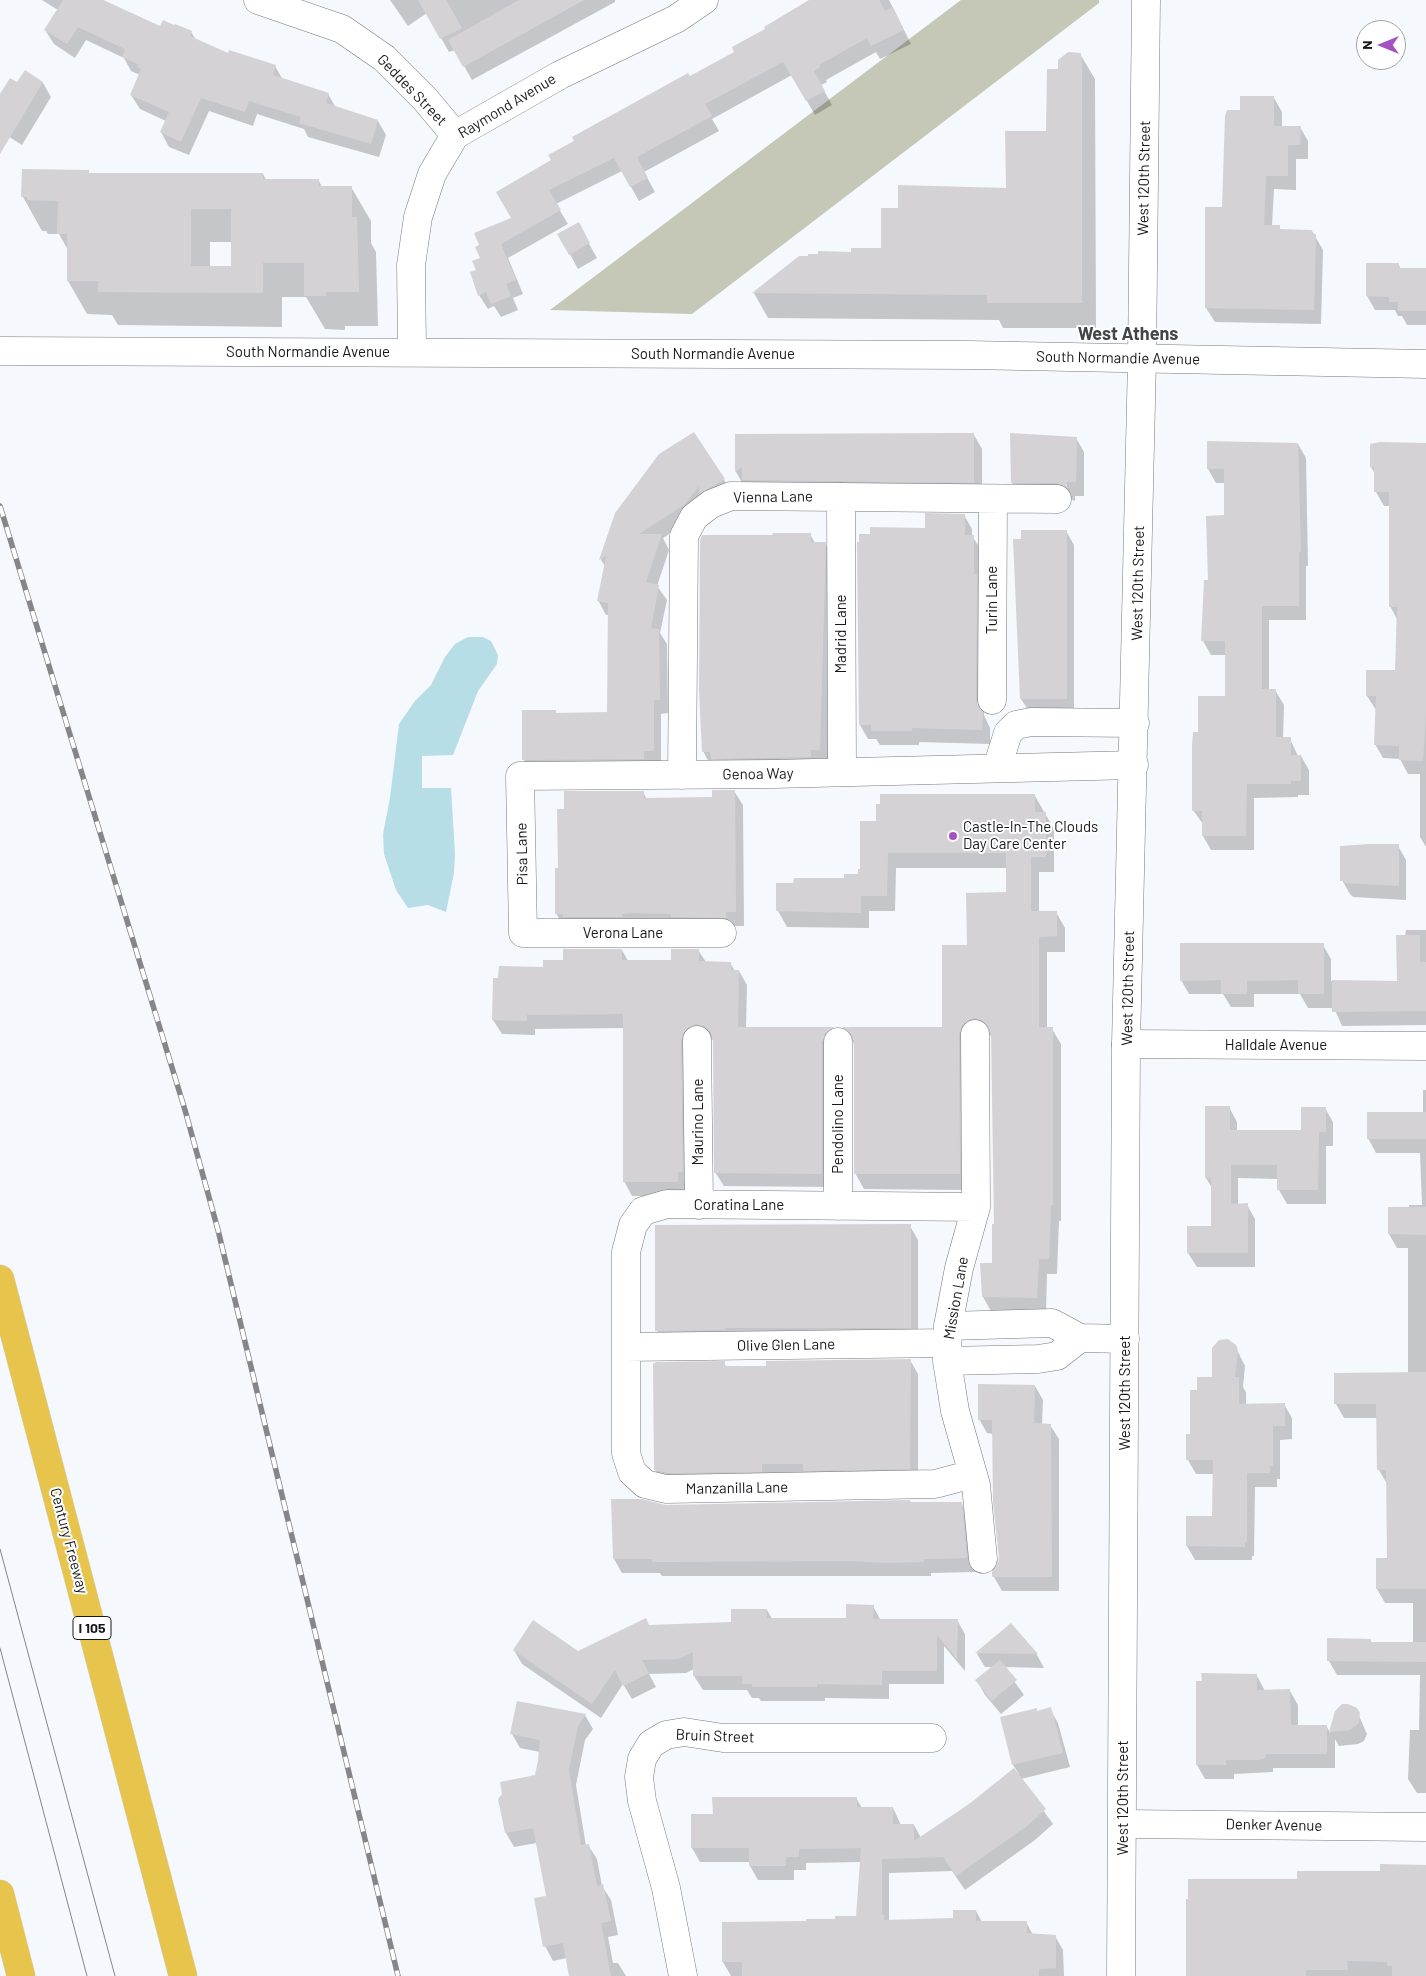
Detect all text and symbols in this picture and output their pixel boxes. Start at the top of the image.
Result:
north arrow [1356,20,1406,70]
text: N [1358,40,1375,50]
street label: Geddes Street [373,50,451,130]
street label: Raymond Avenue [455,70,559,142]
street label: West 120th Street [1134,120,1154,236]
district label: West Athens [1078,323,1178,345]
street label: South Normandie Avenue [226,343,390,361]
street label: South Normandie Avenue [631,345,795,363]
street label: South Normandie Avenue [1036,348,1200,368]
street label: Vienna Lane [733,487,813,507]
street label: West 120th Street [1128,525,1148,641]
street label: Turin Lane [983,566,1001,634]
street label: Madrid Lane [832,594,850,674]
street label: Genoa Way [722,764,794,784]
place label: Castle-In-The Clouds Day Care Center [963,818,1098,853]
street label: Pisa Lane [512,822,532,886]
marker: Castle-In-The Clouds Day Care Center [947,830,959,842]
street label: Verona Lane [583,924,663,942]
street label: West 120th Street [1118,930,1138,1046]
street label: Halldale Avenue [1225,1036,1327,1054]
street label: Pendolino Lane [829,1074,847,1174]
street label: Maurino Lane [689,1078,707,1166]
street label: Coratina Lane [694,1196,784,1214]
street label: Mission Lane [940,1255,972,1341]
street label: Olive Glen Lane [737,1335,835,1355]
street label: West 120th Street [1116,1335,1134,1451]
street label: Manzanilla Lane [686,1478,788,1498]
street label: Century Freeway [46,1486,92,1596]
road number: I 105 [73,1616,111,1640]
street label: Bruin Street [675,1726,755,1746]
street label: West 120th Street [1114,1740,1132,1856]
street label: Denker Avenue [1226,1815,1322,1835]

